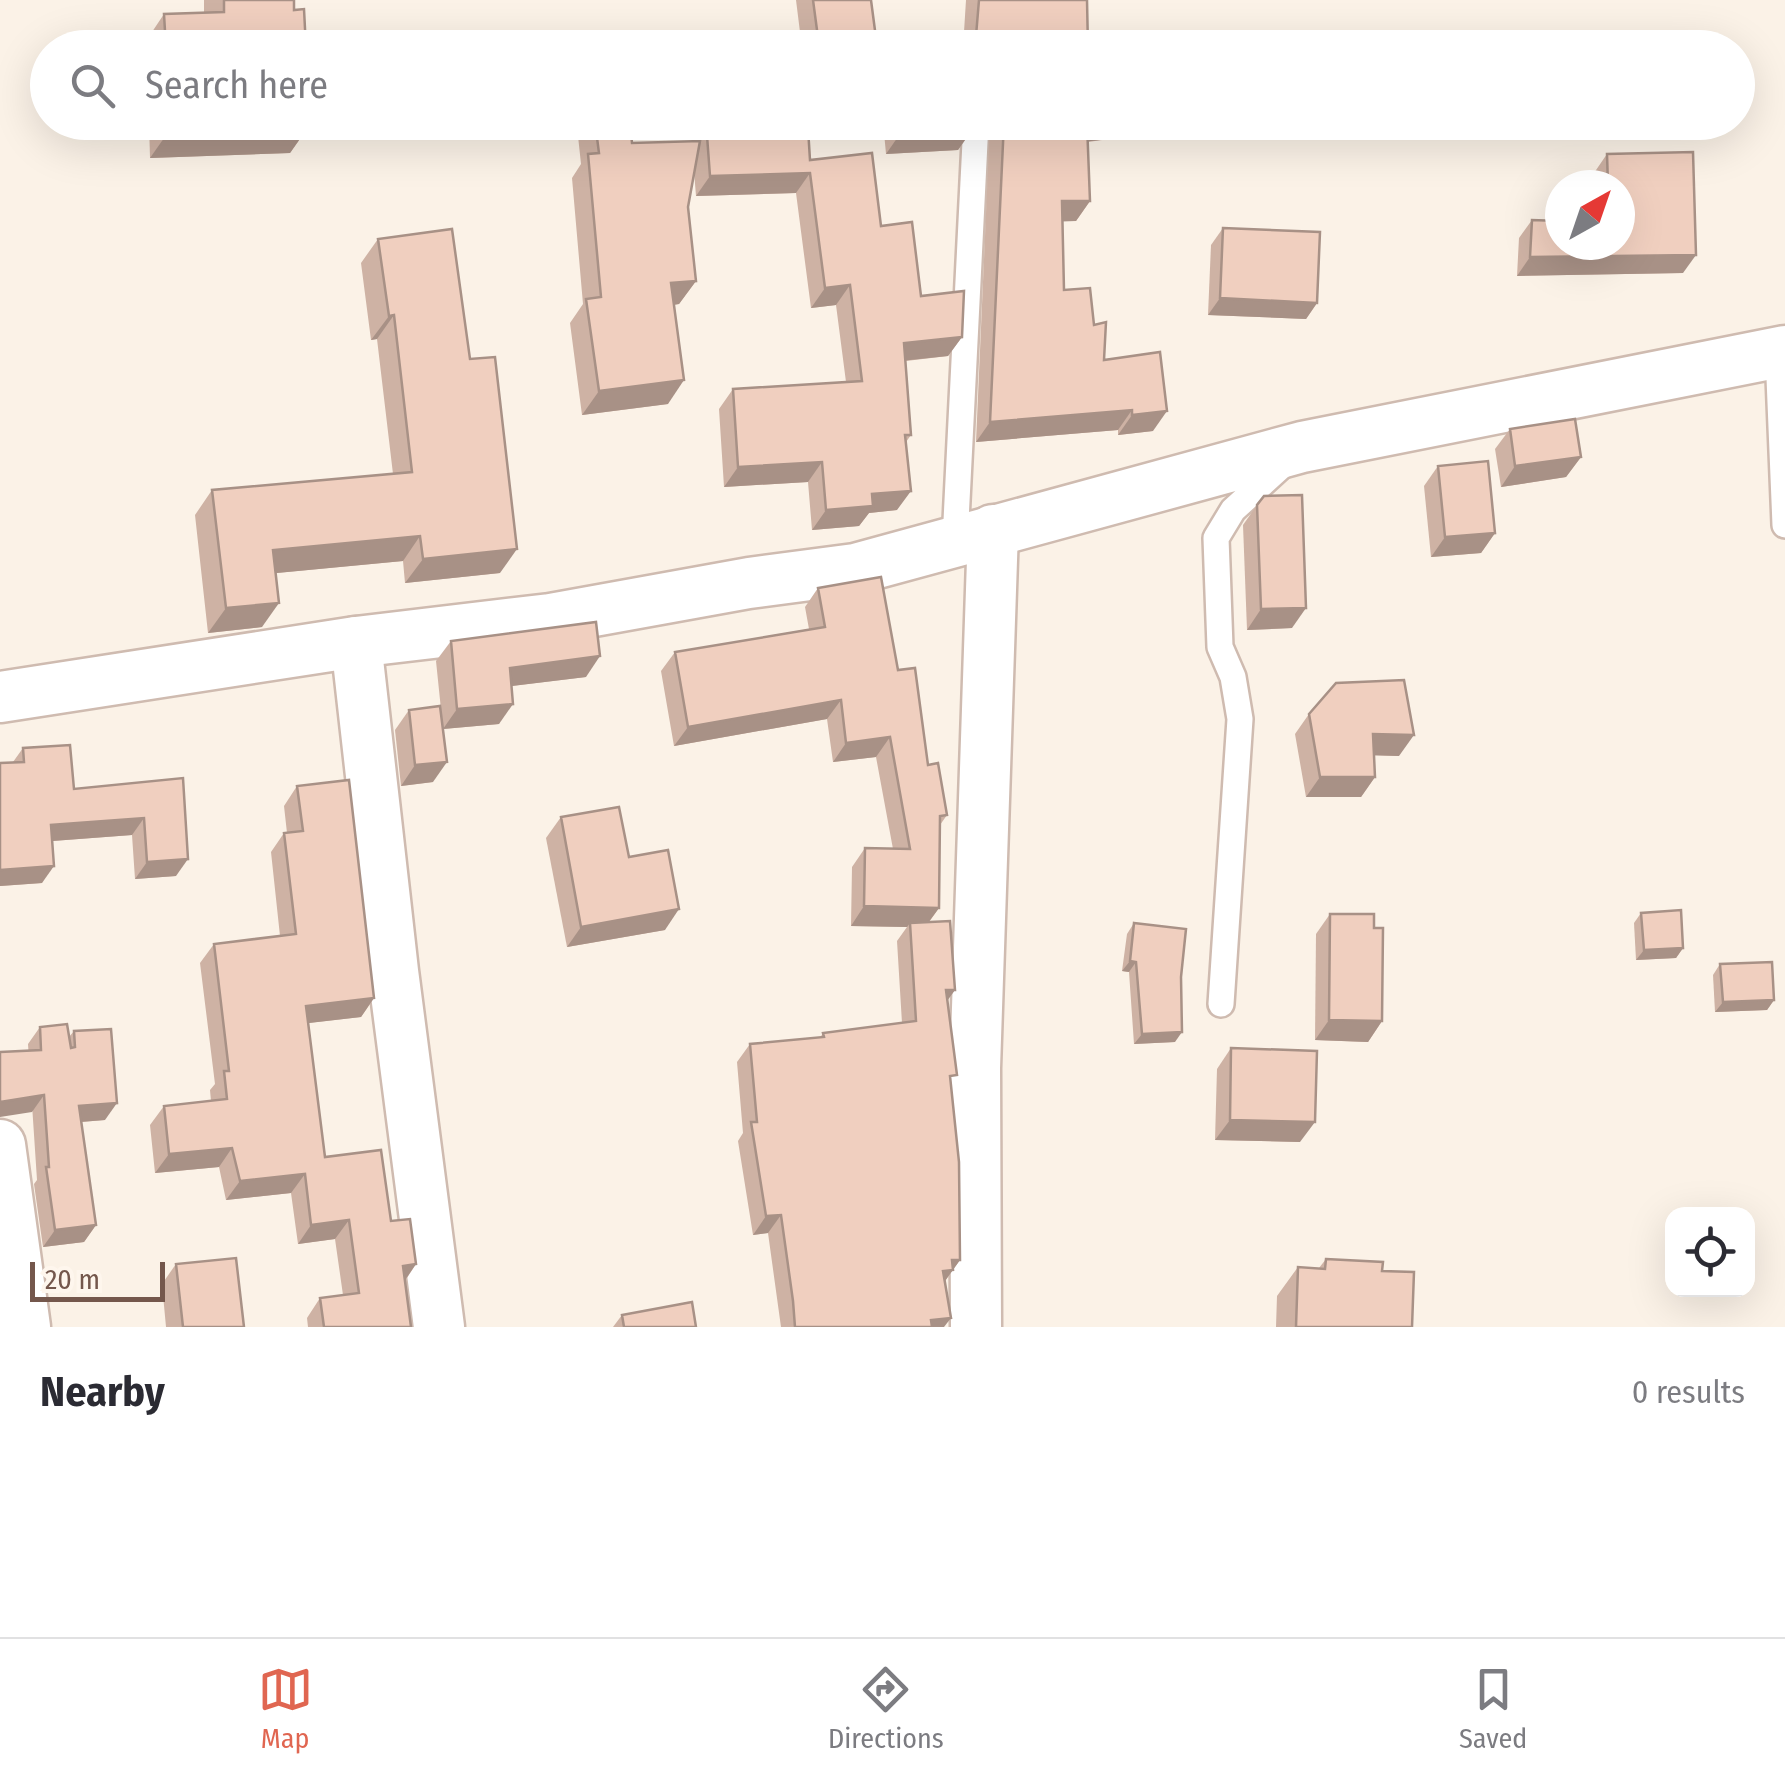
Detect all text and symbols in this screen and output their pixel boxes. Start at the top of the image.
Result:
search box [30,30,1755,140]
icon: search [65,58,120,113]
text: Search here [145,62,328,108]
north arrow [1545,170,1635,260]
map controls [1665,1207,1755,1297]
button: locate [1665,1207,1755,1297]
scale bar [30,1257,165,1302]
text: 20 m [45,1263,100,1296]
text: Nearby [40,1367,165,1417]
text: 0 results [1632,1373,1745,1411]
tab: Map [258,1662,313,1755]
tab: Directions [828,1662,944,1755]
tab: Saved [1459,1662,1527,1755]

